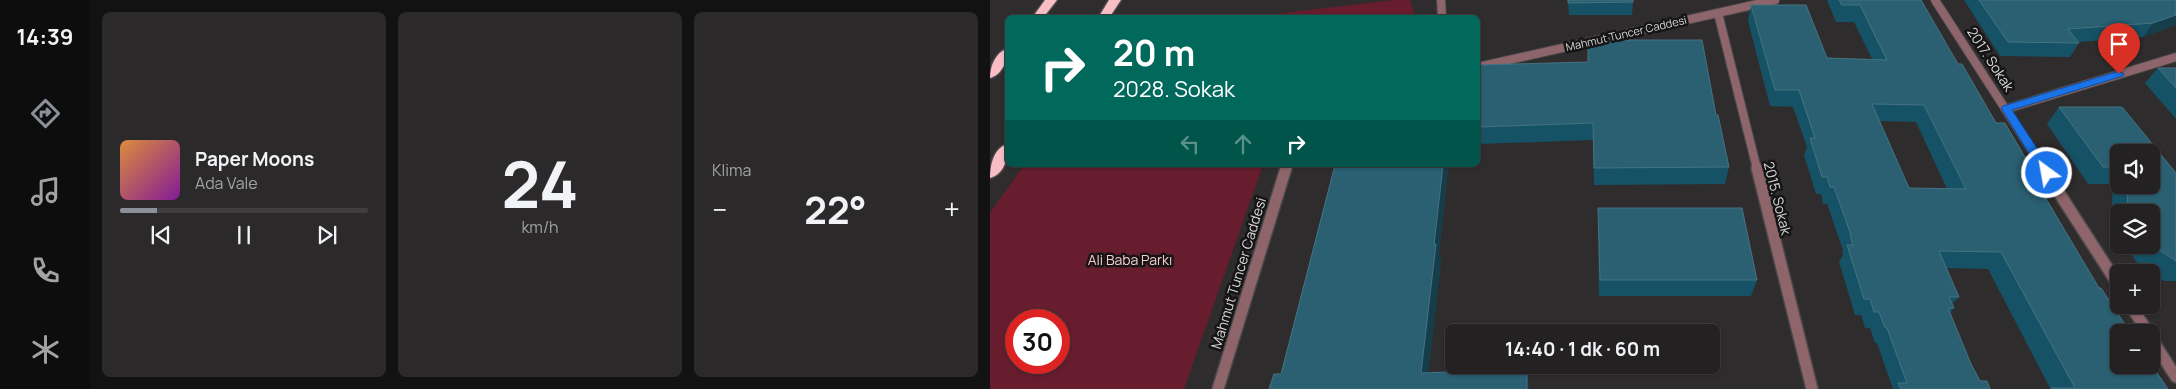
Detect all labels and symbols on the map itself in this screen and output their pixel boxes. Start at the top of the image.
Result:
street label: Mahmut Tuncer Caddesi [1564,12,1688,54]
street label: 2017. Sokak [1963,23,2019,96]
pin [2098,23,2140,74]
position arrow [2020,146,2072,198]
street label: 2015. Sokak [1760,159,1797,238]
street label: Mahmut Tuncer Caddesi [1206,195,1270,351]
park label: Ali Baba Parkı [1088,250,1172,269]
speed limit sign: 30 [1005,309,1070,374]

